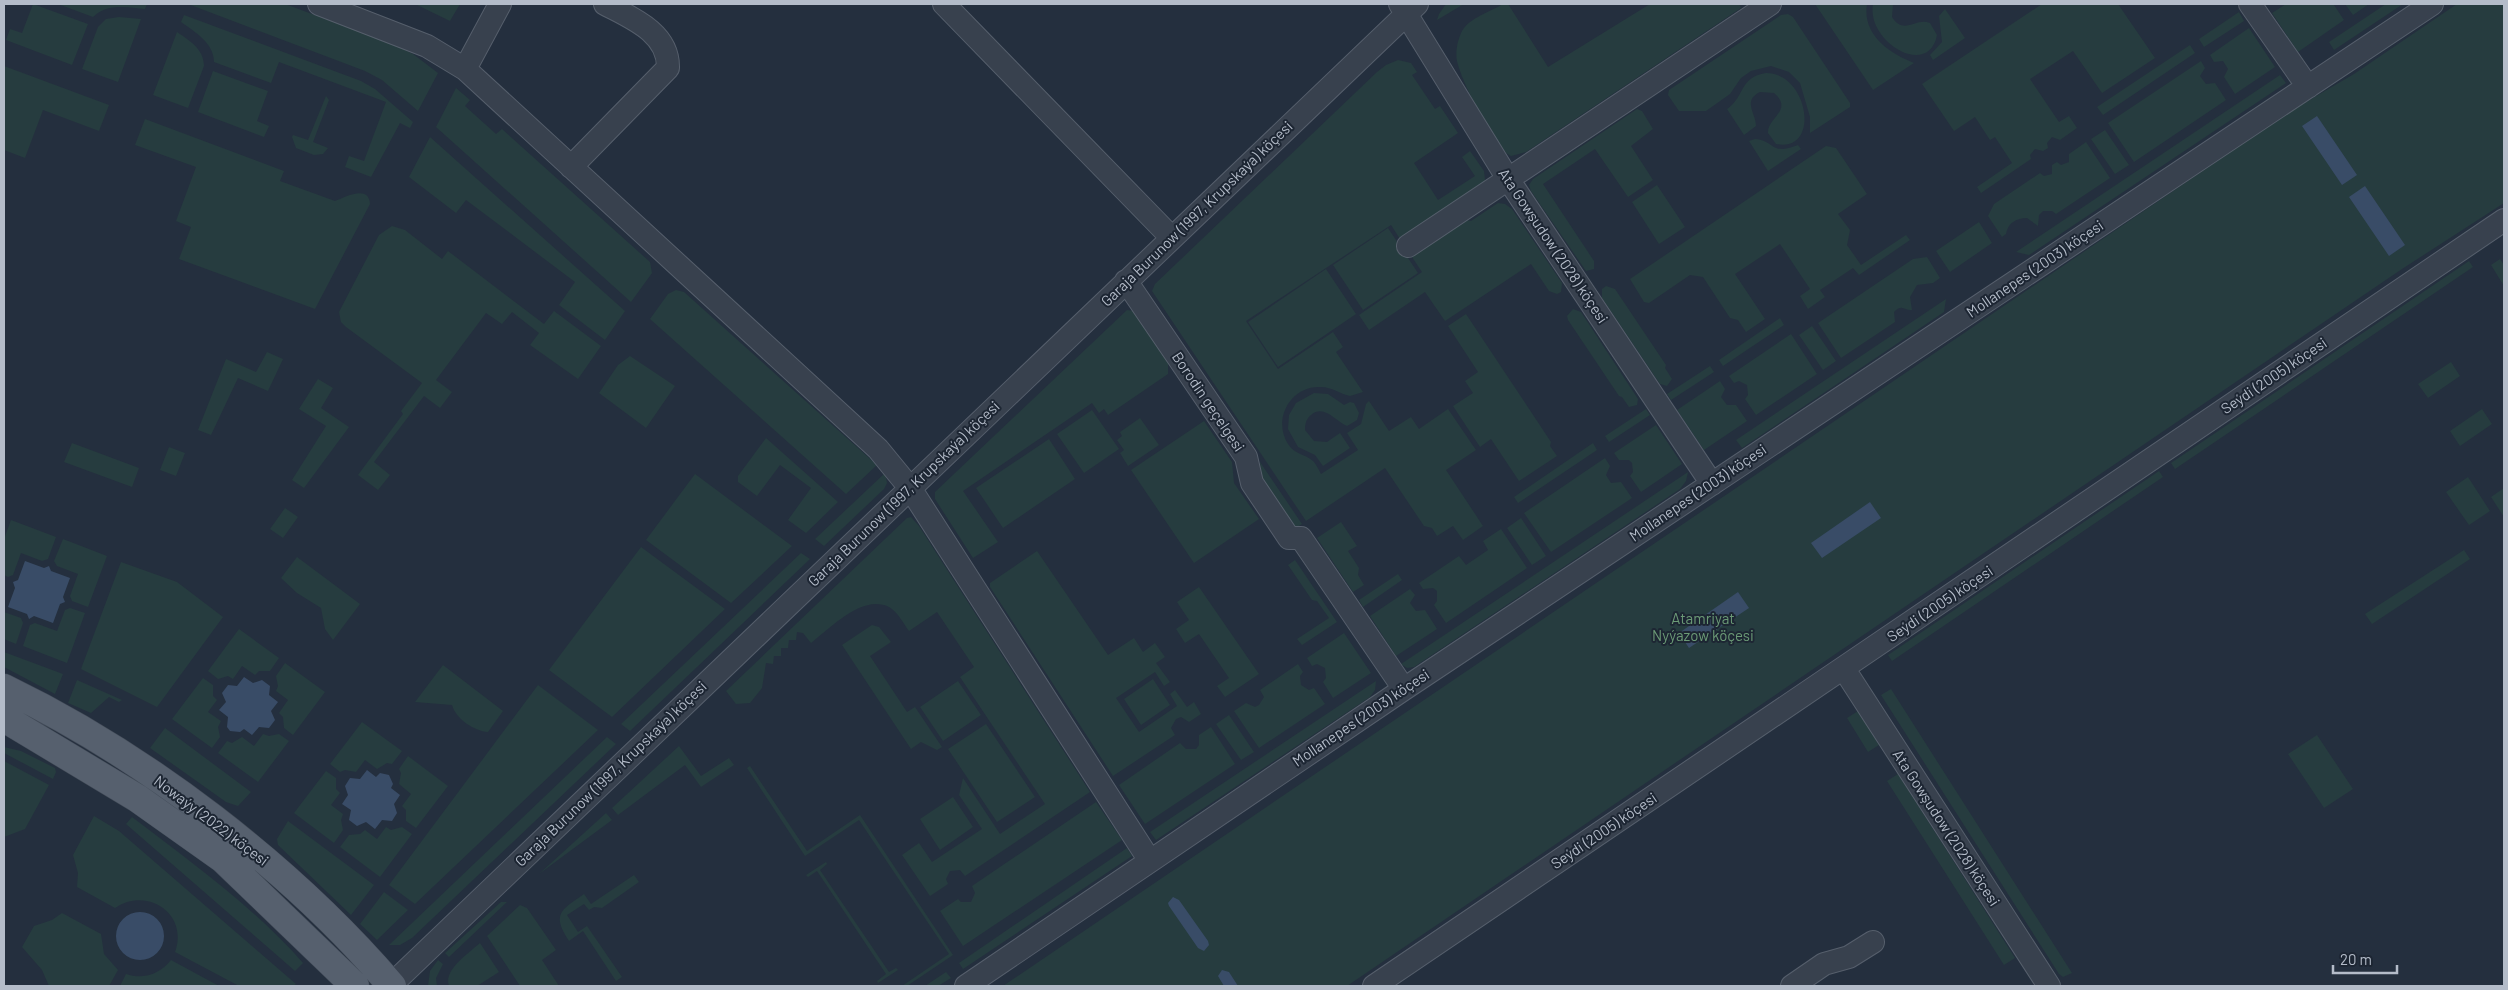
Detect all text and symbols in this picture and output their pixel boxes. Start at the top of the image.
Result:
street label: Garaja Burunow (1997, Krupskaýa) köçesi [1097,117,1296,310]
street label: Ata Gowşudow (2028) köçesi [1495,165,1612,326]
street label: Mollanepes (2003) köçesi [1963,216,2106,321]
street label: Seýdi (2005) köçesi [2217,333,2330,417]
street label: Borodin geçelgesi [1169,348,1249,455]
street label: Garaja Burunow (1997, Krupskaýa) köçesi [804,397,1003,590]
street label: Mollanepes (2003) köçesi [1626,440,1769,545]
street label: Seýdi (2005) köçesi [1883,561,1996,645]
park label: Atamriyat Nyýazow köçesi [1652,609,1754,644]
street label: Mollanepes (2003) köçesi [1289,665,1432,770]
street label: Garaja Burunow (1997, Krupskaýa) köçesi [511,677,710,870]
street label: Ata Gowşudow (2028) köçesi [1890,746,2004,909]
street label: Nowaýy (2022) köçesi [151,771,272,869]
street label: Seýdi (2005) köçesi [1547,788,1660,872]
scale bar [2333,942,2397,974]
text: 20 m [2340,950,2372,968]

